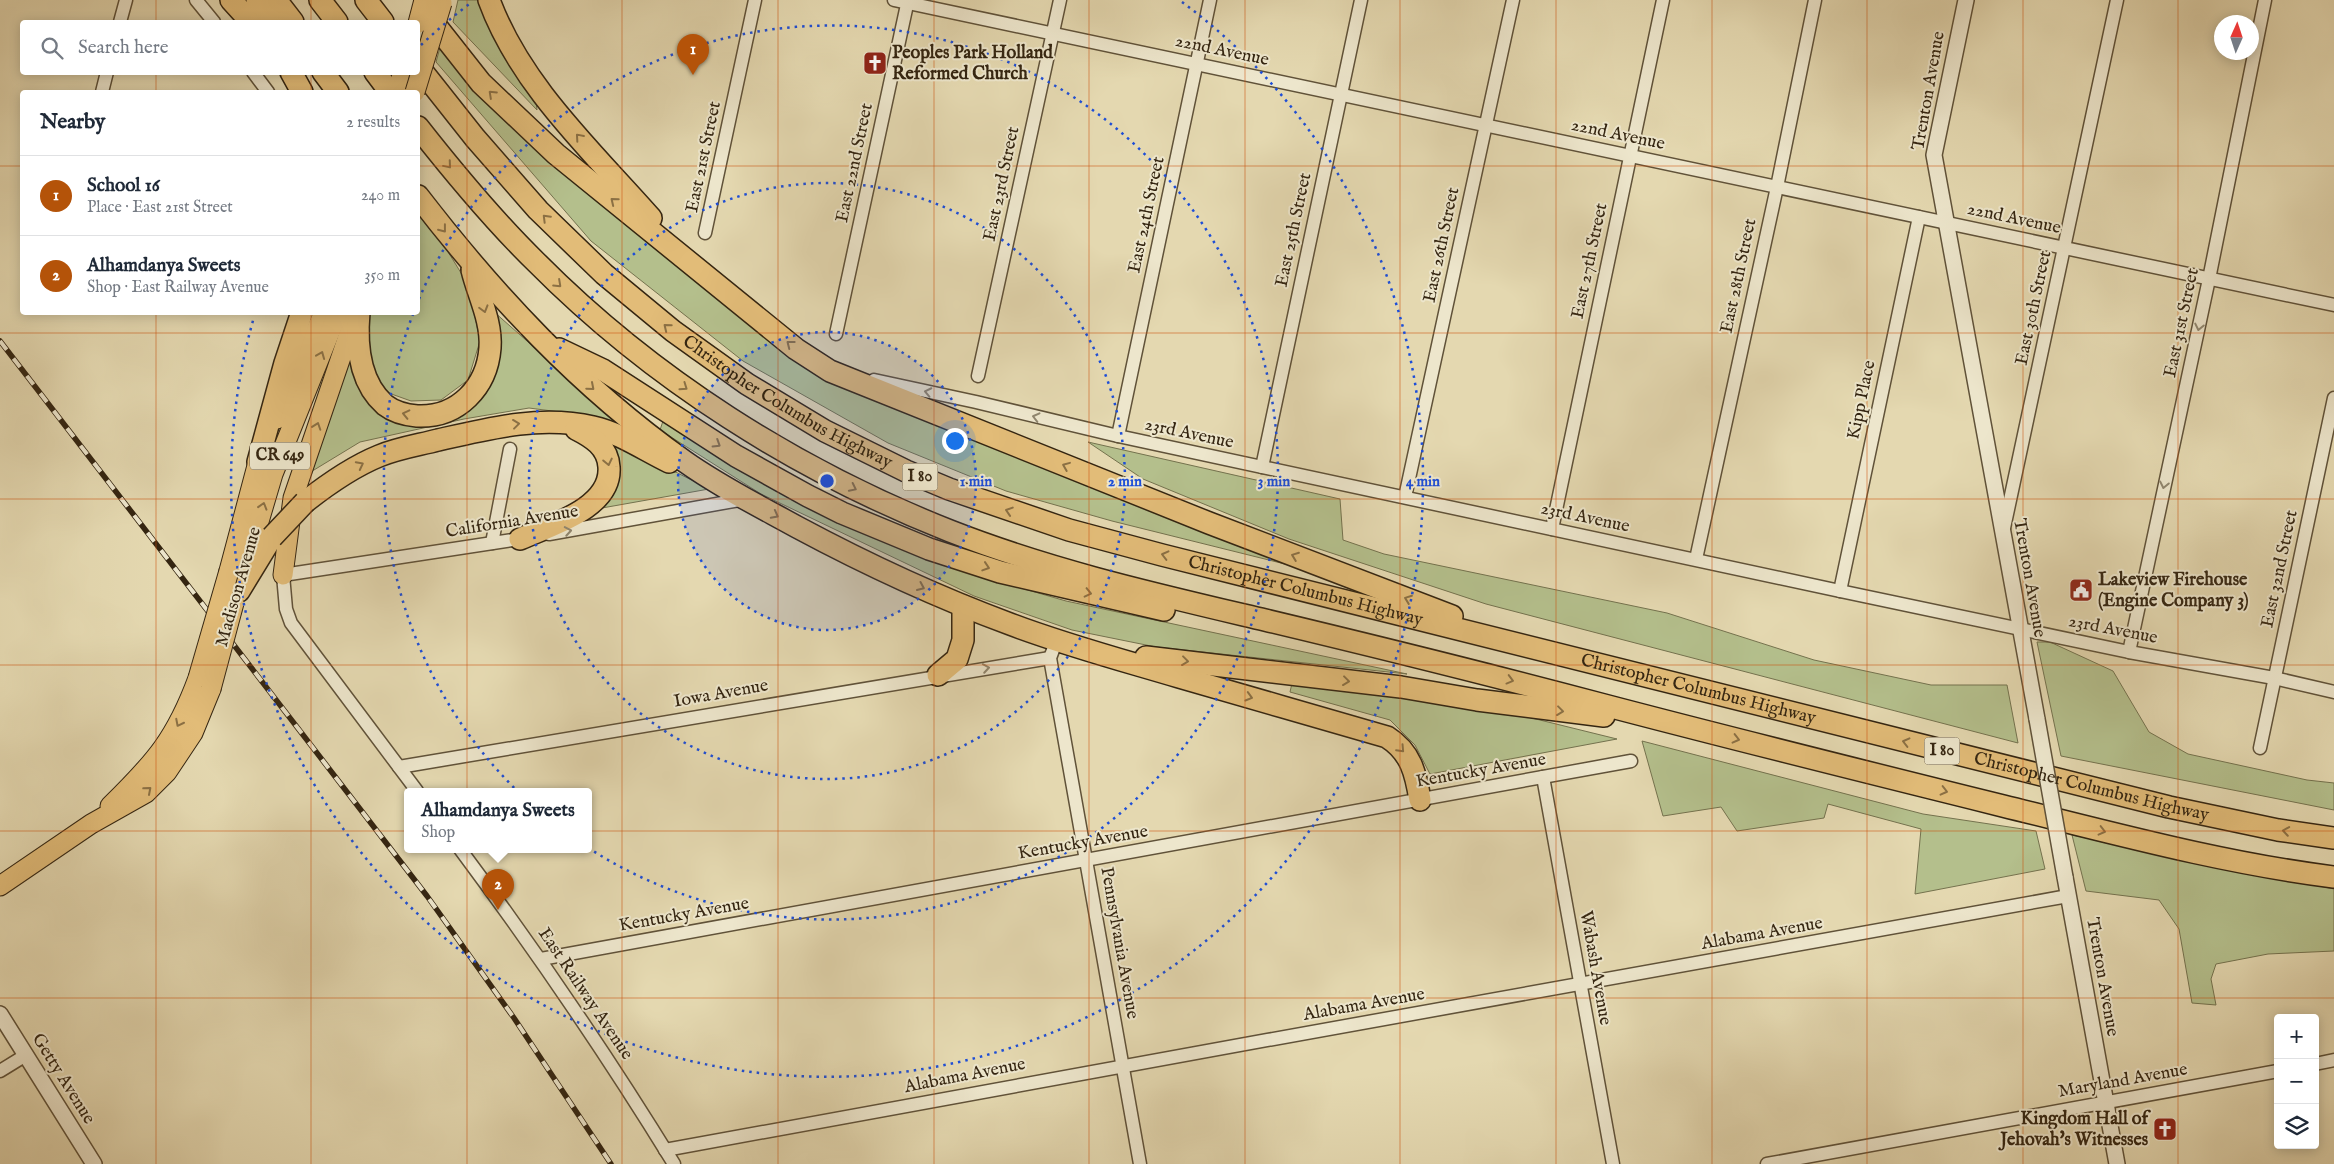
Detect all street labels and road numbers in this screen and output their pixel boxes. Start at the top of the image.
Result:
street label: 22nd Avenue [1173,30,1271,72]
street label: Trenton Avenue [1907,30,1951,152]
street label: East 21st Street [681,99,727,215]
street label: East 22nd Street [831,101,879,225]
street label: 22nd Avenue [1569,114,1667,156]
street label: East 23rd Street [979,125,1025,243]
street label: East 24th Street [1123,155,1171,275]
street label: East 25th Street [1271,171,1317,289]
street label: East 26th Street [1419,185,1465,305]
street label: 22nd Avenue [1965,198,2063,240]
street label: East 27th Street [1567,201,1613,321]
street label: East 28th Street [1716,217,1762,335]
street label: East 30th Street [2011,249,2057,367]
street label: East 31st Street [2159,266,2205,380]
street label: Christopher Columbus Highway [678,330,896,474]
street label: Kipp Place [1842,358,1882,442]
street label: 23rd Avenue [1142,413,1236,455]
road number: CR 649 [250,442,310,470]
road number: I 80 [902,464,938,491]
street label: 23rd Avenue [1538,497,1632,539]
street label: California Avenue [444,500,580,544]
street label: East 32nd Street [2256,508,2304,630]
street label: Trenton Avenue [2007,517,2051,639]
street label: Madison Avenue [211,524,267,650]
street label: Christopher Columbus Highway [1186,550,1426,631]
street label: 23rd Avenue [2066,610,2160,650]
street label: Christopher Columbus Highway [1578,649,1818,730]
street label: Iowa Avenue [672,674,770,714]
road number: I 80 [1924,738,1960,764]
street label: Christopher Columbus Highway [1971,747,2211,827]
street label: Kentucky Avenue [1414,748,1548,794]
street label: Kentucky Avenue [1016,820,1150,866]
street label: Pennsylvania Avenue [1094,865,1144,1021]
street label: Kentucky Avenue [617,892,751,938]
street label: Wabash Avenue [1574,909,1616,1027]
street label: Alabama Avenue [1699,912,1825,956]
street label: Trenton Avenue [2080,916,2124,1038]
street label: East Railway Avenue [532,923,638,1065]
street label: Alabama Avenue [1301,983,1427,1027]
street label: Getty Avenue [26,1029,100,1129]
street label: Alabama Avenue [902,1053,1028,1099]
street label: Maryland Avenue [2057,1058,2189,1104]

